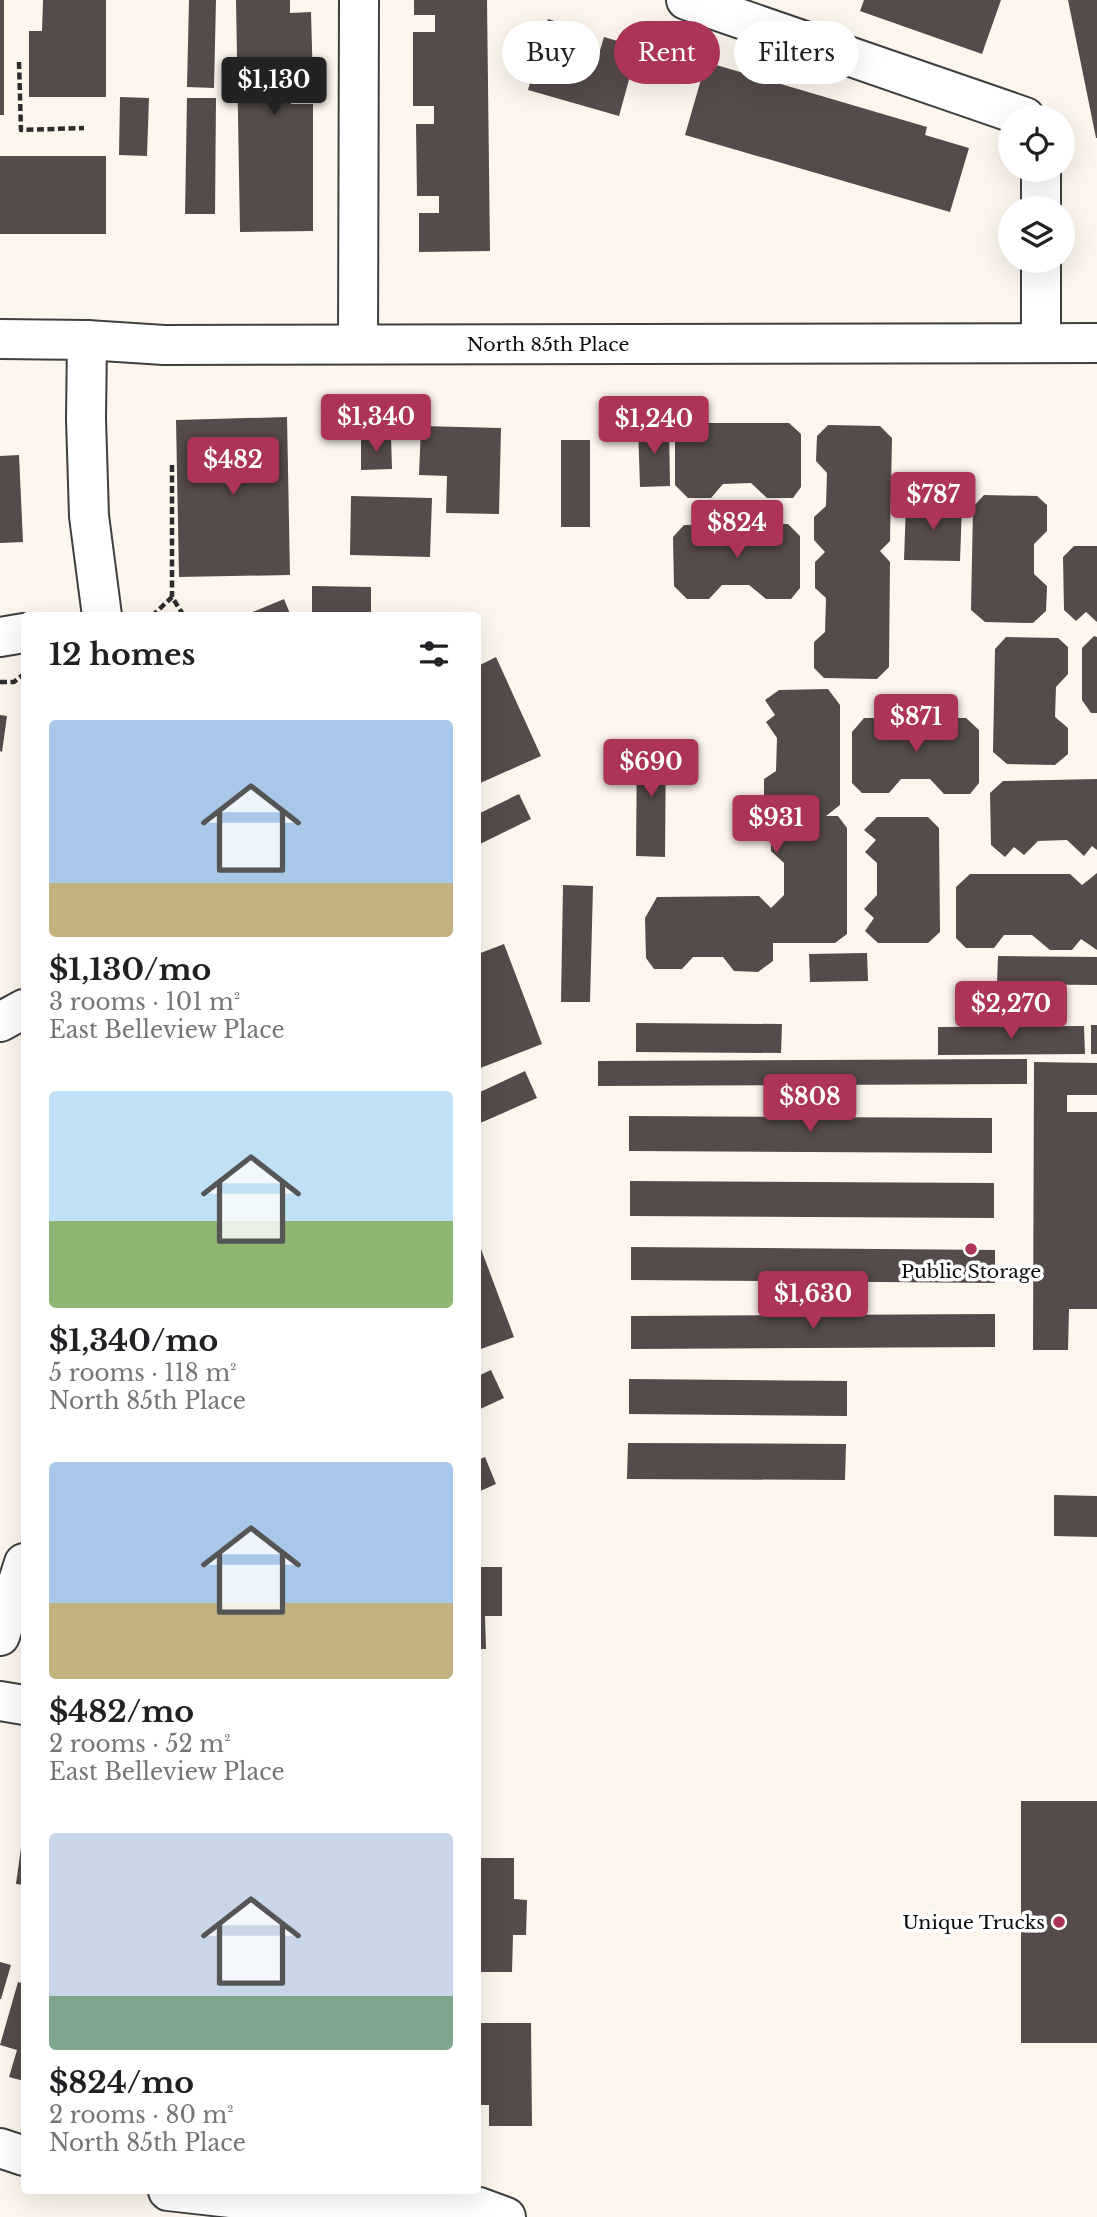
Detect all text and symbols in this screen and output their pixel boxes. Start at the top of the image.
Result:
chip: Buy [502,21,600,84]
chip: Rent [614,21,720,84]
chip: Filters [734,21,859,84]
pin: $1,130 [217,58,331,117]
text: $1,130 [238,66,310,94]
map controls [998,105,1075,273]
button: locate [998,105,1075,182]
button: layers [998,196,1075,273]
street label: North 85th Place [467,333,629,356]
pin: $1,340 [319,394,433,454]
pin: $1,240 [597,396,711,456]
text: $1,340 [337,403,415,431]
text: $1,240 [615,405,693,433]
pin: $482 [192,438,274,497]
text: $482 [203,446,263,474]
pin: $787 [892,472,974,532]
text: $787 [906,481,960,509]
pin: $824 [696,500,778,560]
text: $824 [707,509,767,537]
icon: filters [415,635,453,673]
text: 12 homes [49,636,196,673]
pin: $871 [875,694,957,754]
text: $871 [890,703,942,731]
pin: $690 [610,740,692,799]
text: $690 [619,748,683,776]
icon: home [188,765,314,891]
pin: $931 [735,796,817,855]
text: $931 [749,804,804,832]
text: $1,130/mo [49,951,211,988]
pin: $2,270 [954,982,1068,1041]
text: 3 rooms · 101 m² [49,988,240,1016]
text: $2,270 [971,990,1051,1018]
text: East Belleview Place [49,1016,285,1044]
pin: $808 [769,1074,851,1134]
text: $808 [779,1083,841,1111]
icon: home [188,1136,314,1262]
marker: Public Storage [963,1241,979,1257]
place label: Public Storage [901,1260,1041,1283]
pin: $1,630 [756,1272,870,1331]
text: $1,630 [774,1280,852,1308]
text: $1,340/mo [49,1322,218,1359]
text: 5 rooms · 118 m² [49,1359,237,1387]
text: North 85th Place [49,1387,246,1415]
icon: home [188,1507,314,1633]
text: $482/mo [49,1693,194,1730]
text: 2 rooms · 52 m² [49,1730,231,1758]
text: East Belleview Place [49,1758,285,1786]
icon: home [188,1878,314,2004]
place label: Unique Trucks [903,1911,1045,1934]
marker: Unique Trucks [1051,1914,1067,1930]
text: $824/mo [49,2064,194,2101]
text: 2 rooms · 80 m² [49,2101,234,2129]
text: North 85th Place [49,2129,246,2157]

